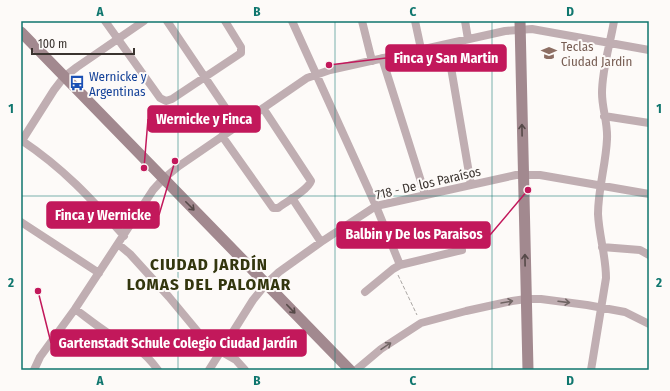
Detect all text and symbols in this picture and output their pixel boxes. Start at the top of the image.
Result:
text: A [95,4,104,19]
text: B [253,4,261,19]
text: C [410,4,417,19]
text: D [566,4,574,19]
scale bar [32,30,134,56]
text: 100 m [38,37,67,51]
place label: Teclas Ciudad Jardin [561,39,632,69]
school or university icon: Teclas Ciudad Jardin [540,44,558,62]
callout: Finca y San Martin [386,45,506,71]
text: Finca y San Martin [394,50,498,67]
place label: Wernicke y Argentinas [89,69,147,99]
bus stop icon: Wernicke y Argentinas [68,74,86,92]
text: 1 [8,101,14,116]
text: 1 [656,101,662,116]
callout: Wernicke y Finca [148,106,260,132]
text: Wernicke y Finca [156,111,252,128]
one-way arrow [518,124,526,137]
street label: 718 - De los Paraísos [374,163,483,202]
one-way arrow [185,201,195,211]
callout: Finca y Wernicke [47,202,159,228]
text: Finca y Wernicke [55,207,151,224]
callout: Balbin y De los Paraisos [337,222,490,248]
text: Balbin y De los Paraisos [345,226,483,243]
district label: CIUDAD JARDÍN LOMAS DEL PALOMAR [127,254,291,295]
one-way arrow [521,254,529,267]
text: 2 [7,275,14,290]
text: 2 [655,275,662,290]
one-way arrow [500,298,513,306]
one-way arrow [557,298,570,306]
one-way arrow [286,304,296,314]
callout: Gartenstadt Schule Colegio Ciudad Jardín [51,330,306,356]
text: Gartenstadt Schule Colegio Ciudad Jardín [59,335,297,352]
one-way arrow [381,342,392,350]
text: A [95,373,104,388]
text: B [253,373,261,388]
text: C [410,373,417,388]
text: D [566,373,574,388]

